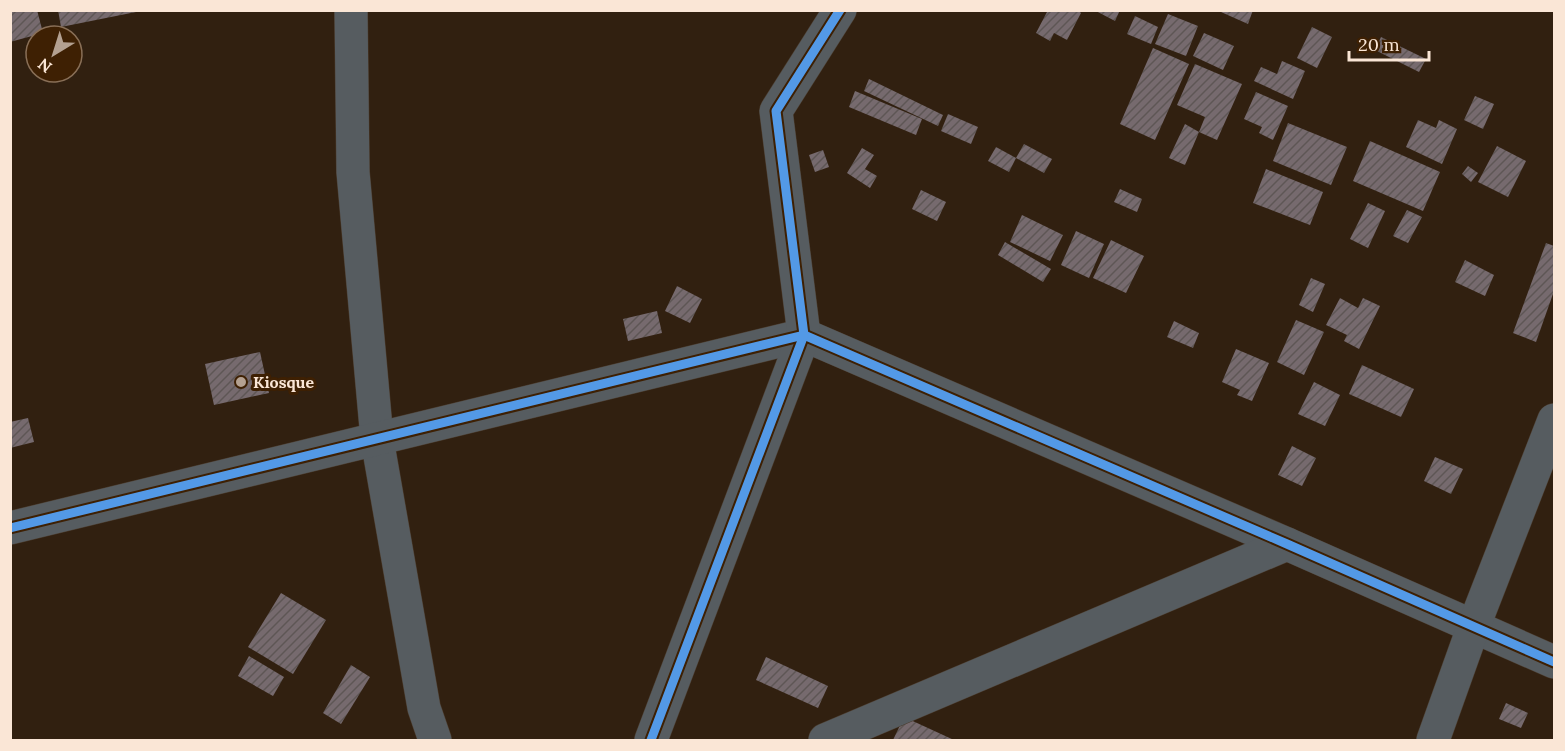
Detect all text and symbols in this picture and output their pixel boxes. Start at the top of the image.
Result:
north arrow [24,24,84,84]
scale bar [1349,24,1428,62]
text: 20 m [1358,33,1400,56]
text: N [34,54,56,78]
place label: Kiosque [253,372,314,392]
marker: Kiosque [234,375,248,389]

